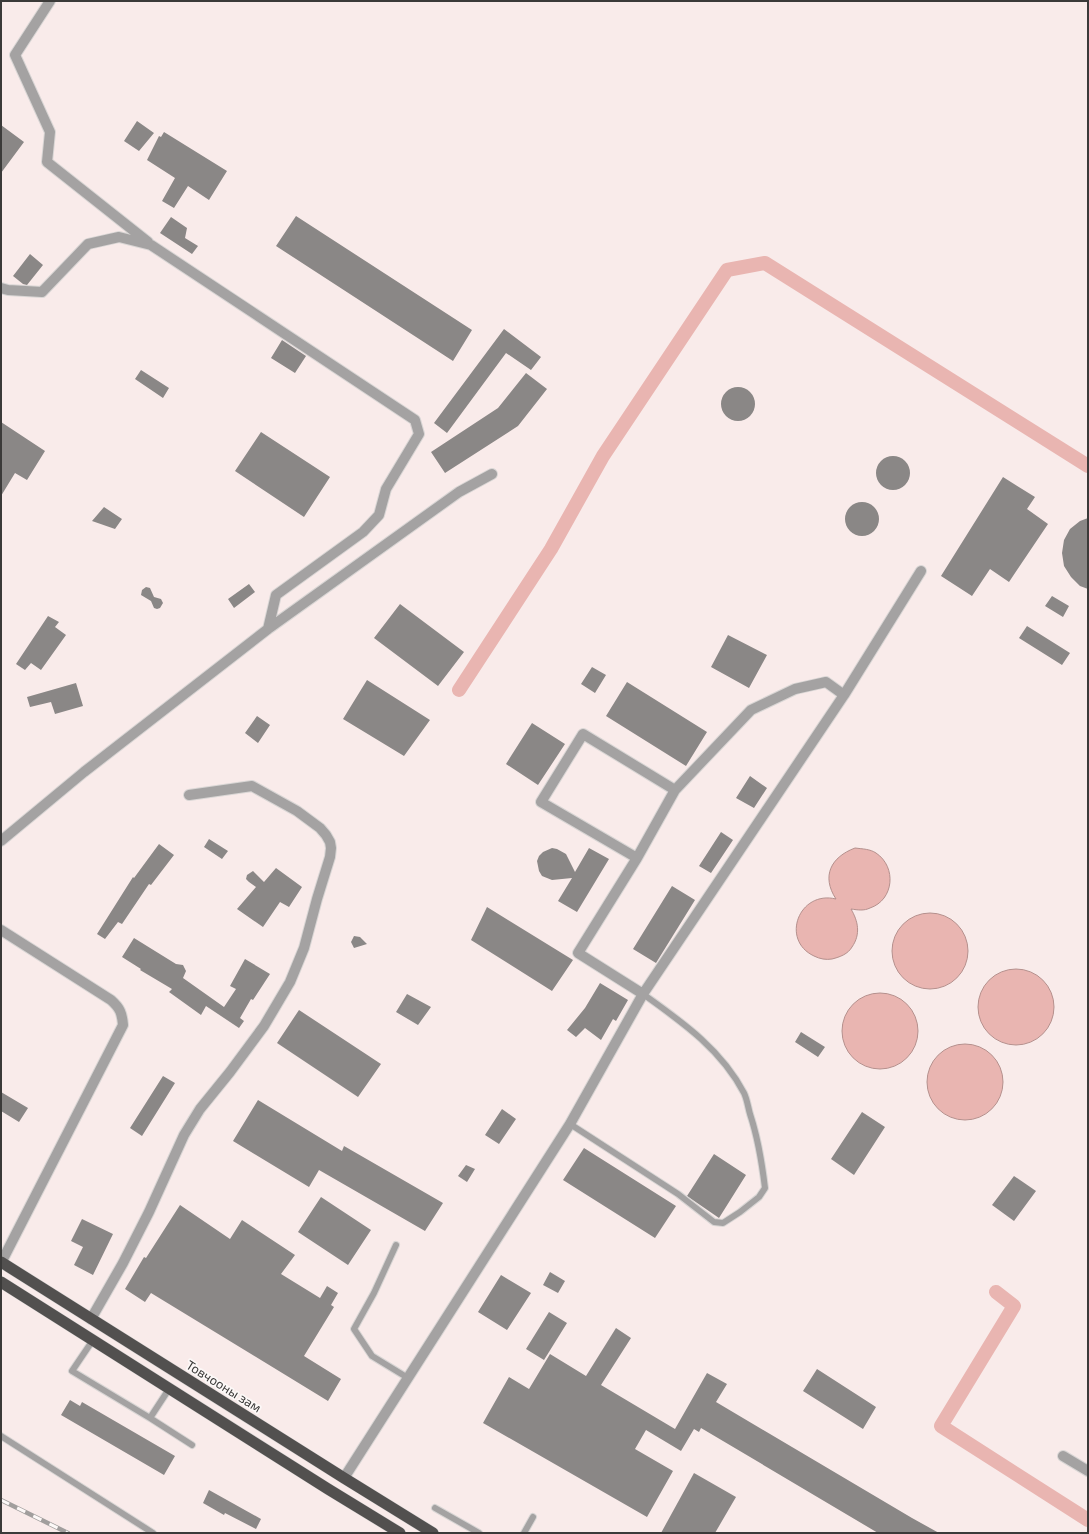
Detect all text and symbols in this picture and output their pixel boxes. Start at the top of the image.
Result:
street label: Товчооны зам [183,1357,265,1415]

